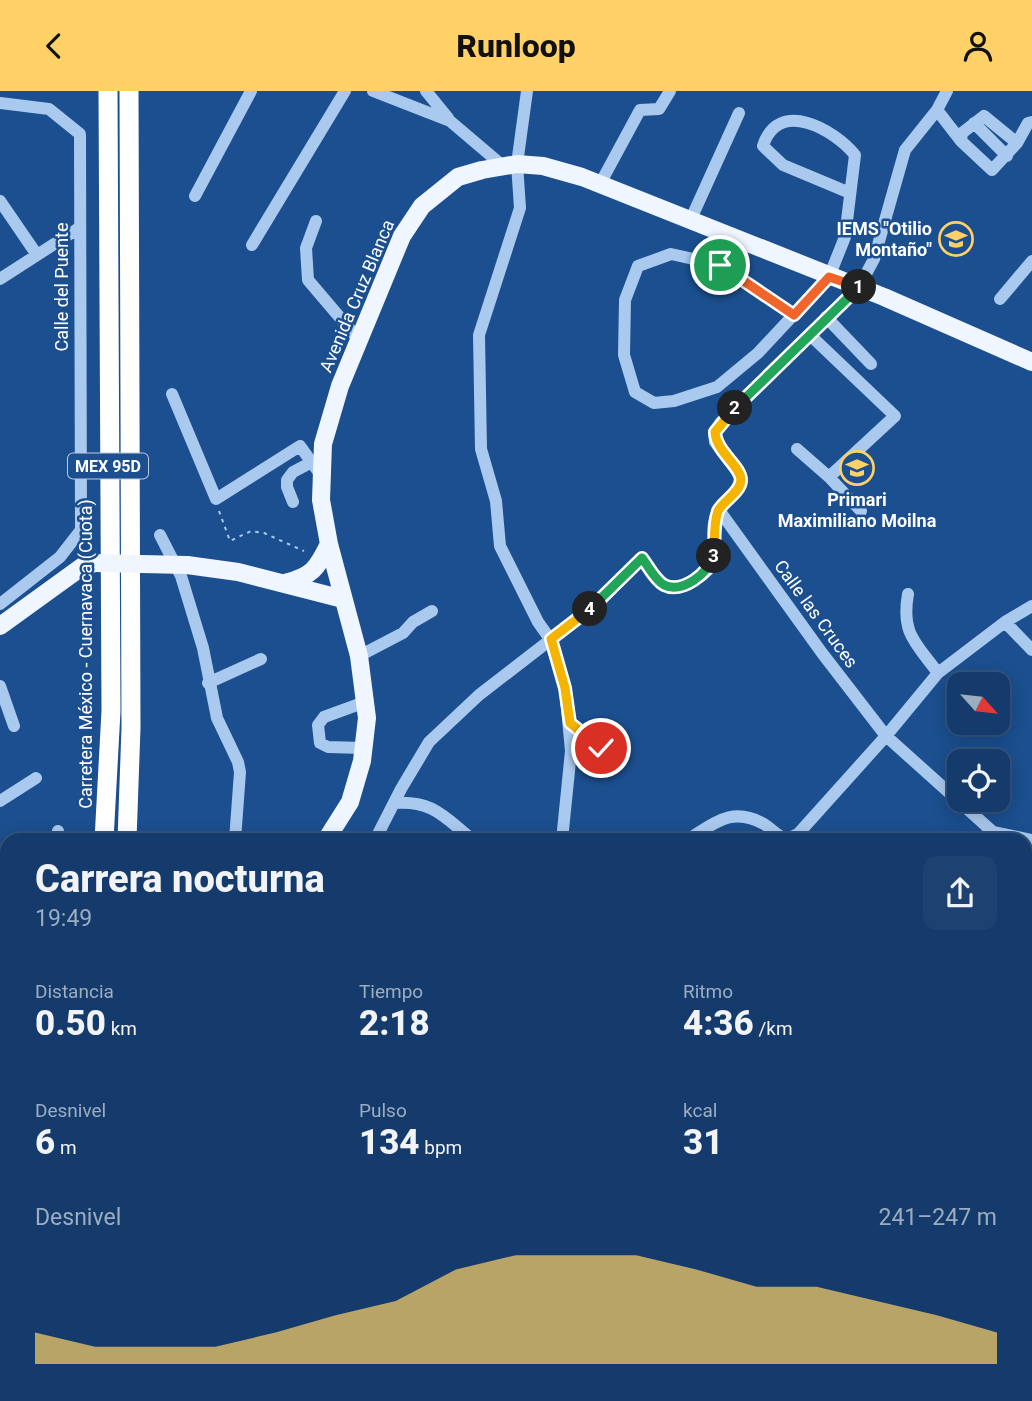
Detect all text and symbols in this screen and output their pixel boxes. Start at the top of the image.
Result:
icon: back [35,27,73,65]
text: Runloop [456,27,576,65]
icon: person [959,27,997,65]
street label: Avenida Cruz Blanca [315,216,398,375]
place label: IEMS "Otilio Montaño" [837,218,932,260]
school or university icon: IEMS "Otilio Montaño" [937,220,975,258]
street label: Calle del Puente [51,222,72,352]
pin [690,235,750,295]
icon: arrive [701,246,739,284]
pin: 1 [842,269,876,305]
text: 1 [853,275,864,298]
pin: 2 [718,391,752,425]
text: 2 [729,396,740,419]
school or university icon: Primari Maximiliano Moilna [838,449,876,487]
road number: MEX 95D [68,453,148,479]
place label: Primari Maximiliano Moilna [778,489,937,531]
street label: Carretera México - Cuernavaca (Cuota) [75,499,97,809]
pin: 3 [696,539,732,573]
text: 3 [708,544,719,567]
street label: Calle las Cruces [770,556,863,672]
pin: 4 [572,591,608,627]
text: 4 [584,597,595,620]
north arrow [947,672,1010,735]
map controls [947,672,1010,812]
pin [571,718,631,778]
icon: check [582,729,620,767]
button: locate [947,749,1010,812]
button: share [923,856,997,930]
text: Carrera nocturna [35,857,325,901]
text: 19:49 [35,905,92,932]
text: Distancia [35,980,114,1003]
text: Tiempo [359,980,423,1003]
text: Ritmo [683,980,733,1003]
text: 0.50 [35,1003,106,1044]
text: 2:18 [359,1003,430,1044]
text: 4:36 [683,1003,754,1044]
text: km [106,1017,137,1040]
text: /km [754,1017,793,1040]
text: Desnivel [35,1099,106,1122]
text: Pulso [359,1099,407,1122]
text: kcal [683,1099,717,1122]
text: 6 [35,1122,55,1163]
text: 134 [359,1122,420,1163]
text: 31 [683,1122,723,1163]
text: m [55,1136,77,1159]
text: bpm [420,1136,462,1159]
text: Desnivel [35,1204,121,1231]
text: 241–247 m [878,1204,997,1231]

